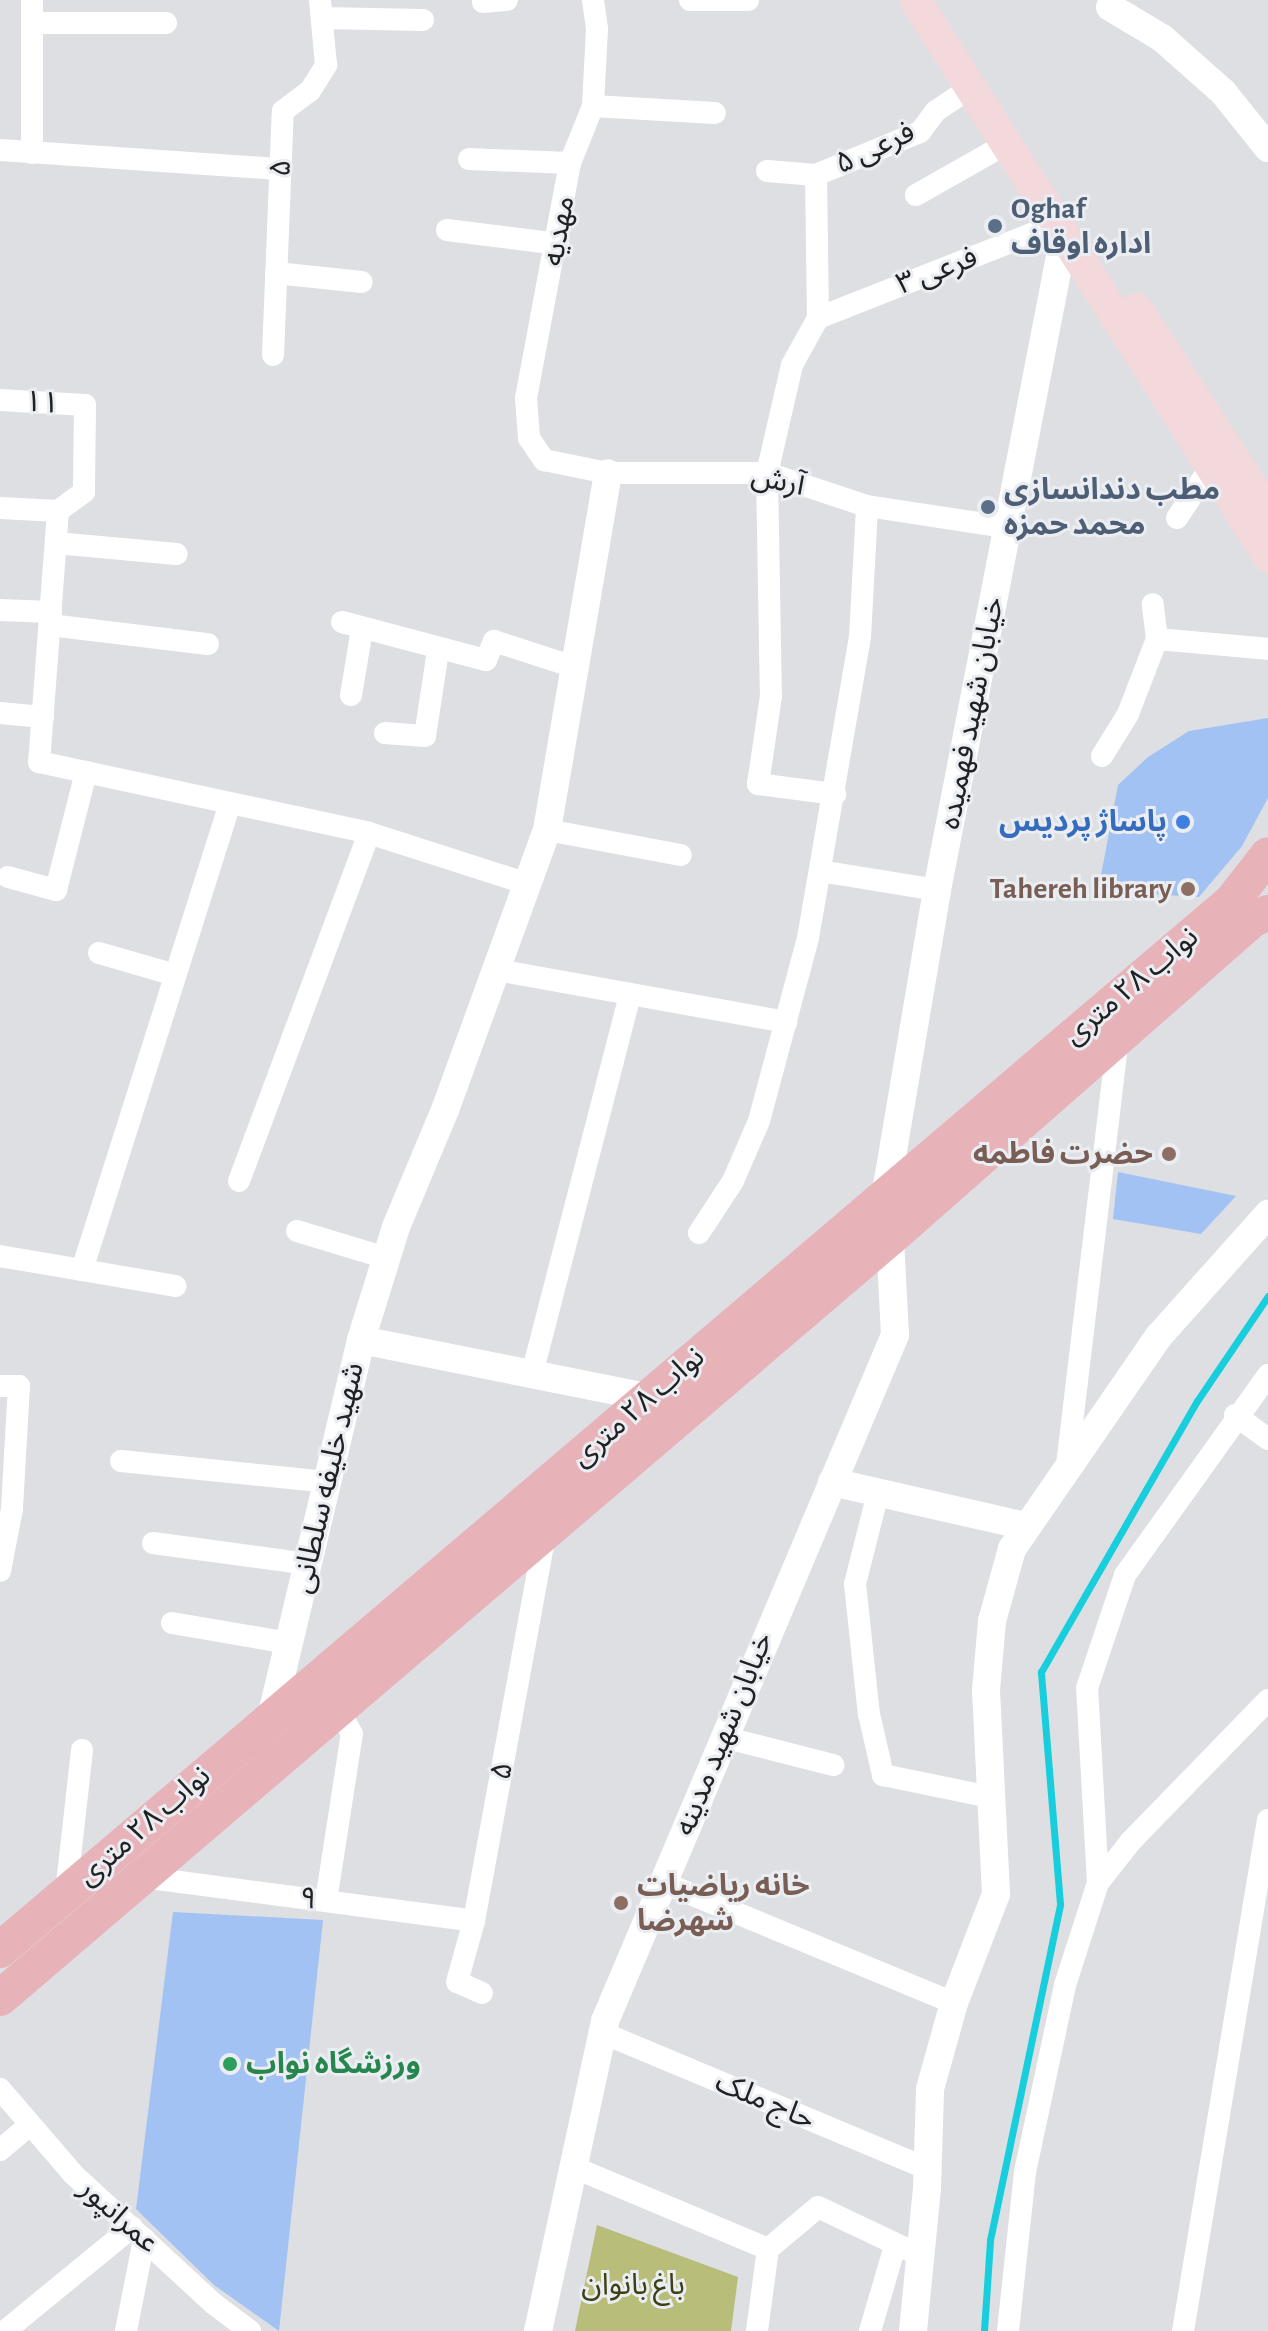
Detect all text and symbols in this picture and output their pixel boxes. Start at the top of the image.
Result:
street label: فرعی ۵ [829,114,921,182]
street label: ۵ [263,159,299,177]
place label: Oghaf اداره اوقاف [1011,191,1151,262]
street label: مهدیه [535,193,583,269]
marker: Oghaf اداره اوقاف [986,217,1004,235]
street label: فرعی ۳ [891,239,983,303]
street label: ۱۱ [24,384,60,422]
street label: آرش [748,458,808,504]
place label: مطب دندانسازی محمد حمزه [1004,472,1220,542]
marker: مطب دندانسازی محمد حمزه [979,498,997,516]
street label: خیابان شهید فهمیده [932,594,1012,832]
place label: پاساژ پردیس [999,804,1167,840]
marker: پاساژ پردیس [1174,813,1192,831]
place label: Tahereh library [990,871,1172,907]
marker: Tahereh library [1179,880,1197,898]
street label: نواب ۲۸ متری [1056,919,1206,1053]
place label: حضرت فاطمه [973,1136,1153,1172]
marker: حضرت فاطمه [1160,1145,1178,1163]
street label: نواب ۲۸ متری [564,1339,712,1475]
street label: شهید خلیفه سلطانی [284,1359,372,1597]
street label: خیابان شهید مدینه [667,1627,781,1841]
street label: نواب ۲۸ متری [70,1758,218,1894]
street label: ۵ [483,1759,521,1783]
place label: خانه ریاضیات شهرضا [637,1868,810,1938]
street label: ۹ [297,1880,319,1918]
marker: خانه ریاضیات شهرضا [612,1894,630,1912]
place label: ورزشگاه نواب [246,2046,421,2082]
marker: ورزشگاه نواب [221,2055,239,2073]
street label: حاج ملک [710,2064,820,2138]
street label: عمرانپور [72,2171,166,2261]
park label: باغ بانوان [581,2267,685,2303]

